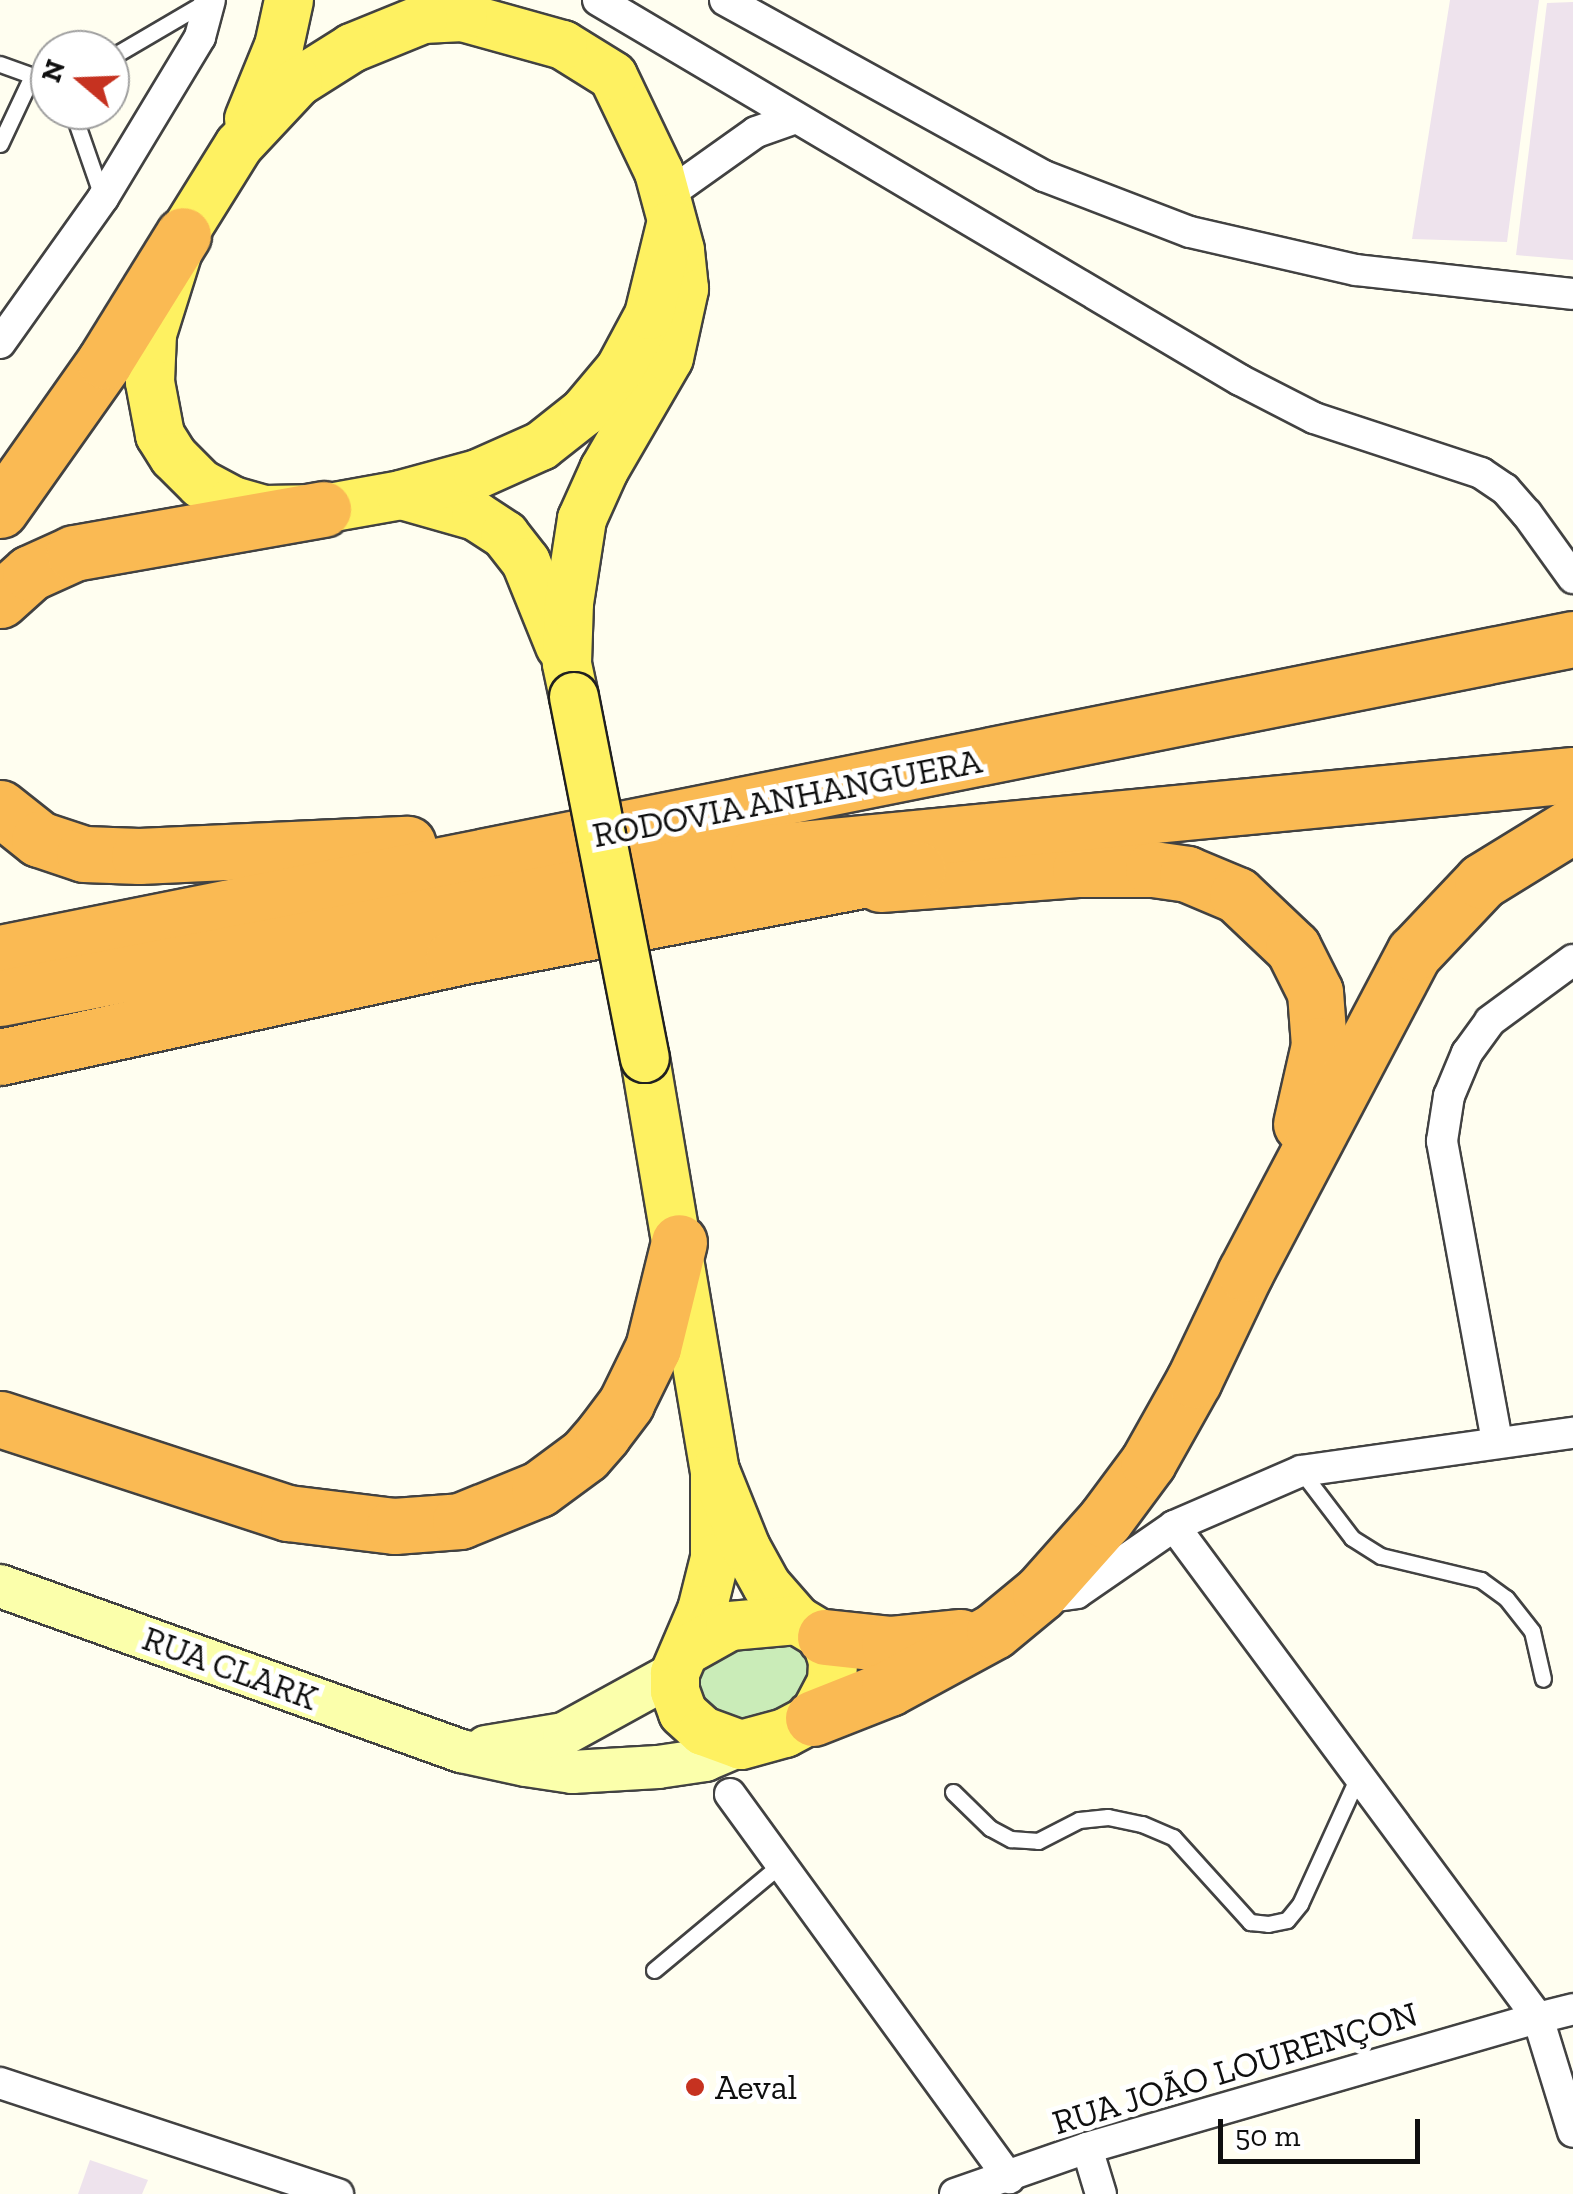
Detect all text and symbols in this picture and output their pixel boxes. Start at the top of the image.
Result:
north arrow [30,30,130,130]
text: N [34,55,72,86]
street label: RODOVIA ANHANGUERA [588,739,986,857]
street label: RUA CLARK [136,1617,324,1719]
street label: RUA JOÃO LOURENÇON [1047,1992,1423,2144]
place label: Aeval [715,2066,797,2108]
marker: Aeval [684,2076,706,2098]
scale bar [1223,2099,1426,2161]
text: 50 m [1235,2118,1300,2154]

